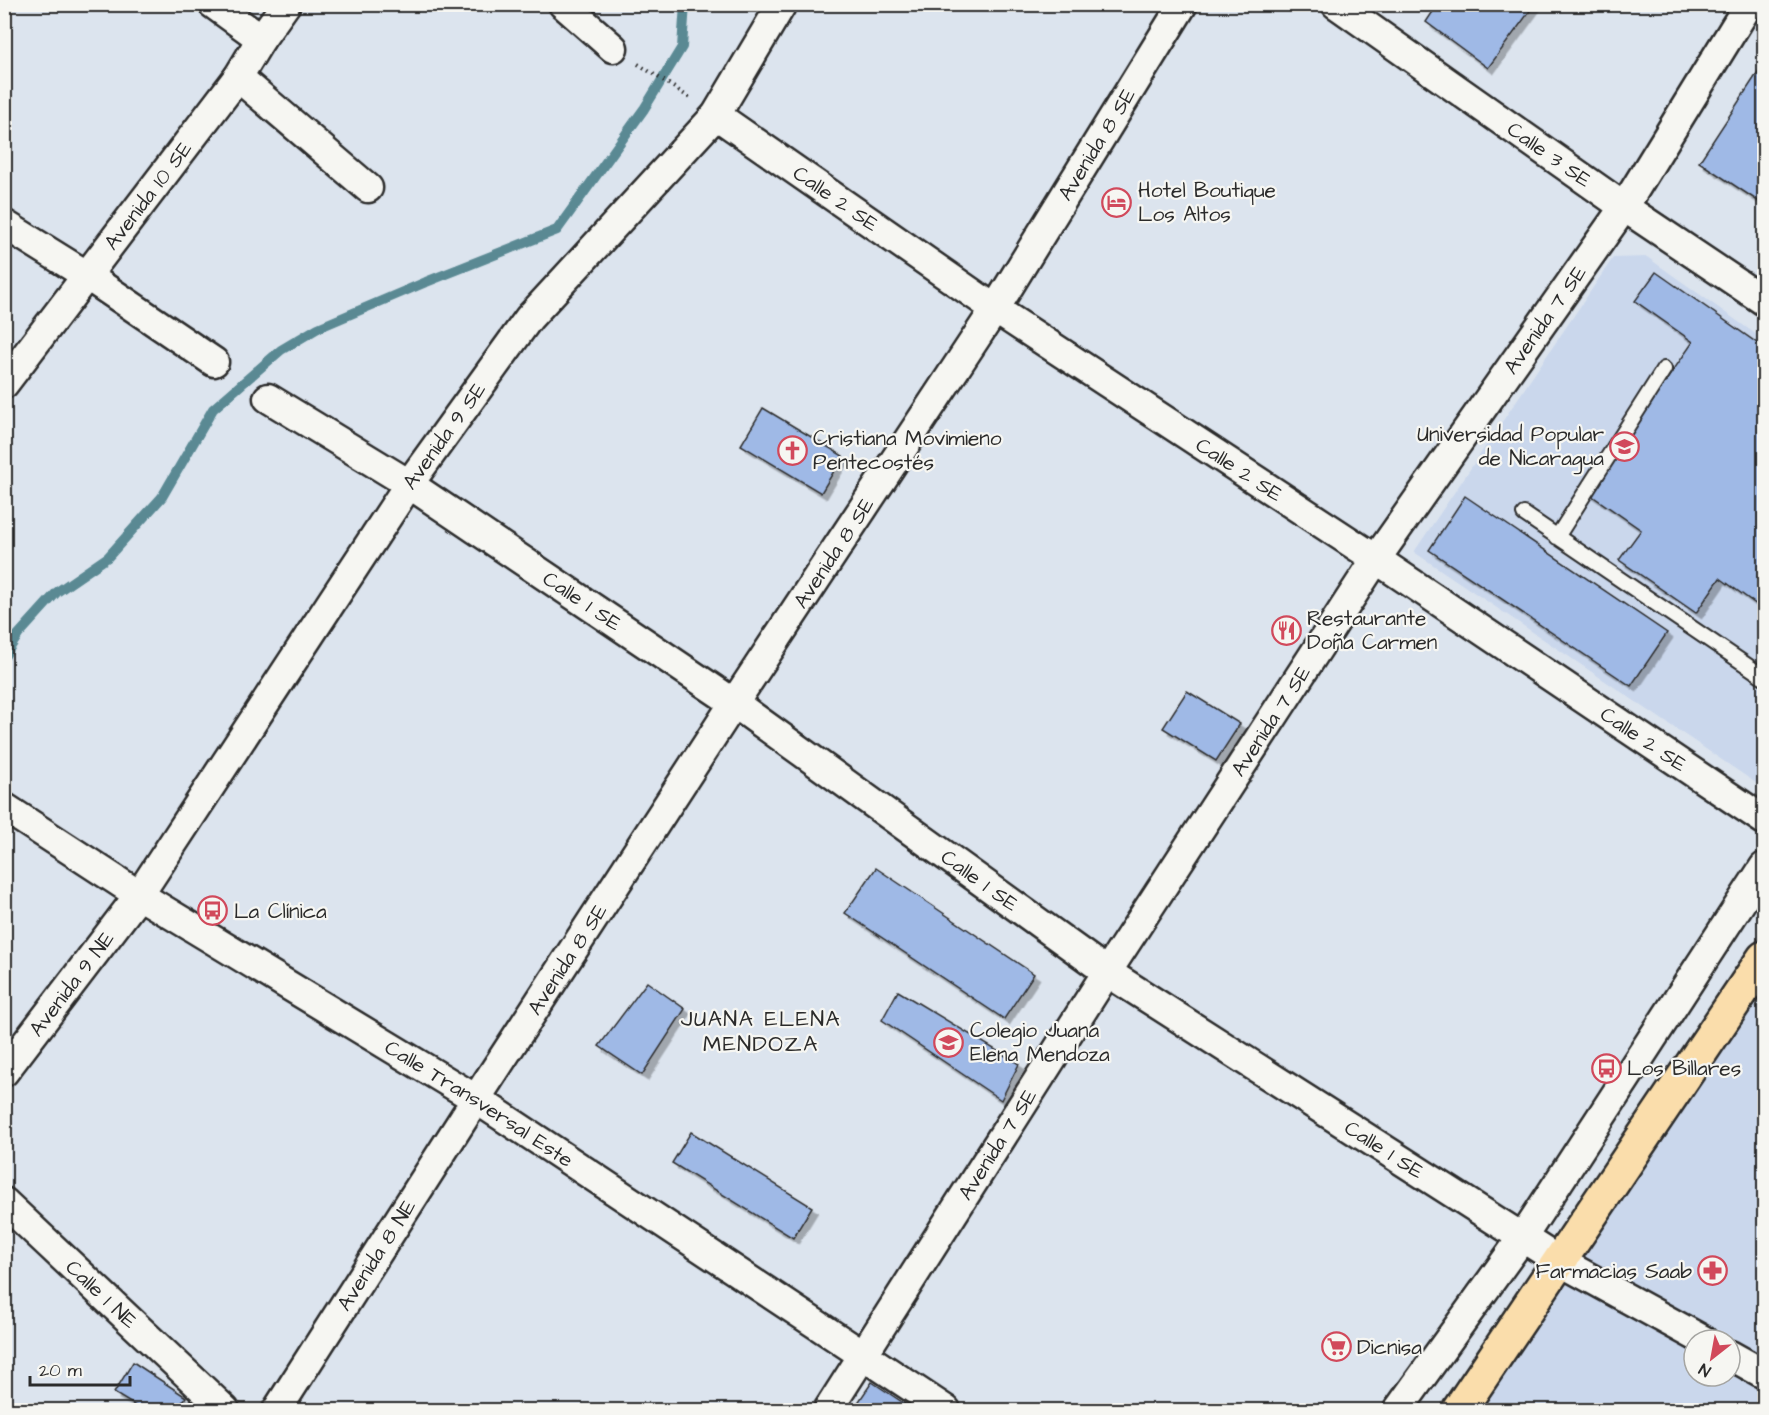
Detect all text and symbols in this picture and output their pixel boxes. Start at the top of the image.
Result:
street label: Avenida 8 SE [1051,82,1143,206]
street label: Calle 3 SE [1501,115,1598,194]
street label: Avenida 10 SE [97,135,199,256]
street label: Calle 2 SE [787,158,885,239]
place label: Hotel Boutique Los Altos [1138,176,1276,229]
hotel icon: Hotel Boutique Los Altos [1101,186,1133,218]
street label: Avenida 7 SE [1496,259,1593,380]
street label: Avenida 9 SE [395,376,493,495]
place label: Universidad Popular de Nicaragua [1417,420,1604,475]
place label: Cristiana Movimieno Pentecostés [813,424,1002,477]
street label: Calle 2 SE [1190,430,1289,509]
school or university icon: Universidad Popular de Nicaragua [1609,430,1641,462]
church icon: Cristiana Movimieno Pentecostés [776,434,808,466]
street label: Avenida 8 SE [786,491,881,614]
street label: Calle 1 SE [537,564,628,638]
place label: Restaurante Doña Carmen [1307,604,1437,657]
restaurant icon: Restaurante Doña Carmen [1270,614,1302,646]
street label: Avenida 7 SE [1224,659,1318,782]
street label: Calle 2 SE [1595,700,1693,779]
street label: Calle 1 SE [935,842,1025,918]
bus stop icon: La Clínica [197,895,229,927]
place label: La Clínica [234,897,327,926]
street label: Avenida 8 SE [520,898,614,1020]
street label: Avenida 9 NE [22,925,121,1042]
district label: JUANA ELENA MENDOZA [681,1004,841,1060]
place label: Colegio Juana Elena Mendoza [970,1016,1110,1069]
school or university icon: Colegio Juana Elena Mendoza [933,1026,965,1058]
street label: Calle Transversal Este [379,1033,579,1174]
bus stop icon: Los Billares [1590,1052,1622,1084]
place label: Los Billares [1627,1054,1741,1083]
street label: Avenida 7 SE [951,1083,1044,1205]
street label: Calle 1 SE [1339,1113,1430,1186]
street label: Avenida 8 NE [330,1193,423,1316]
street label: Calle 1 NE [59,1253,144,1335]
pharmacy icon: Farmacias Saab [1697,1255,1729,1287]
place label: Farmacias Saab [1535,1257,1692,1286]
north arrow [1682,1328,1742,1388]
supermarket icon: Dicnisa [1320,1331,1352,1363]
place label: Dicnisa [1357,1333,1422,1362]
scale bar [30,1349,130,1387]
text: 20 m [39,1358,82,1383]
text: N [1695,1358,1715,1382]

